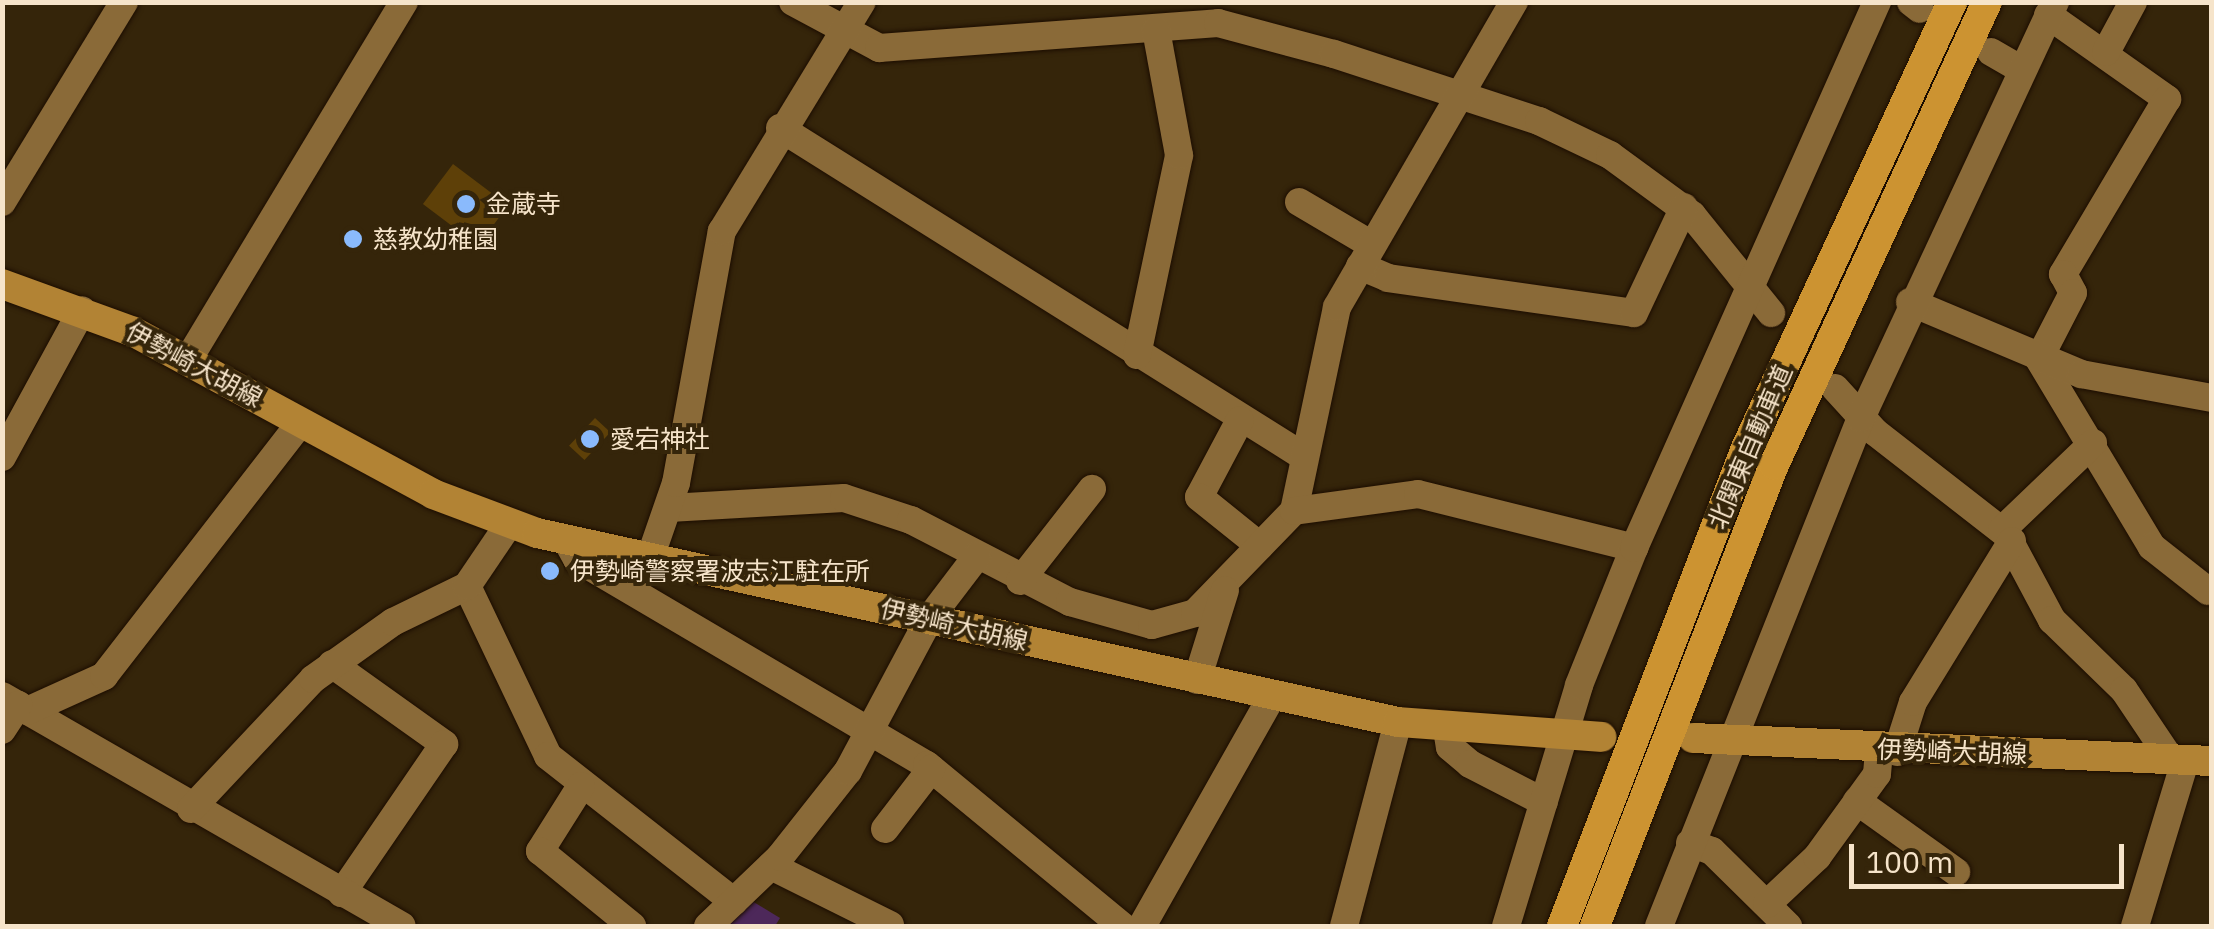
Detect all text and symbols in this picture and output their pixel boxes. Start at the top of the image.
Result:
place label: 金蔵寺 [486,189,561,219]
marker: 金蔵寺 [455,193,477,215]
place label: 慈教幼稚園 [373,224,498,254]
marker: 慈教幼稚園 [342,228,364,250]
street label: 伊勢崎大胡線 [121,317,267,413]
street label: 北関東自動車道 [1702,361,1798,533]
place label: 愛宕神社 [610,424,710,454]
marker: 愛宕神社 [579,428,601,450]
place label: 伊勢崎警察署波志江駐在所 [570,556,870,586]
marker: 伊勢崎警察署波志江駐在所 [539,560,561,582]
street label: 伊勢崎大胡線 [878,594,1030,656]
street label: 伊勢崎大胡線 [1877,734,2027,770]
scale bar [1854,824,2129,886]
text: 100 m [1866,842,1953,881]

